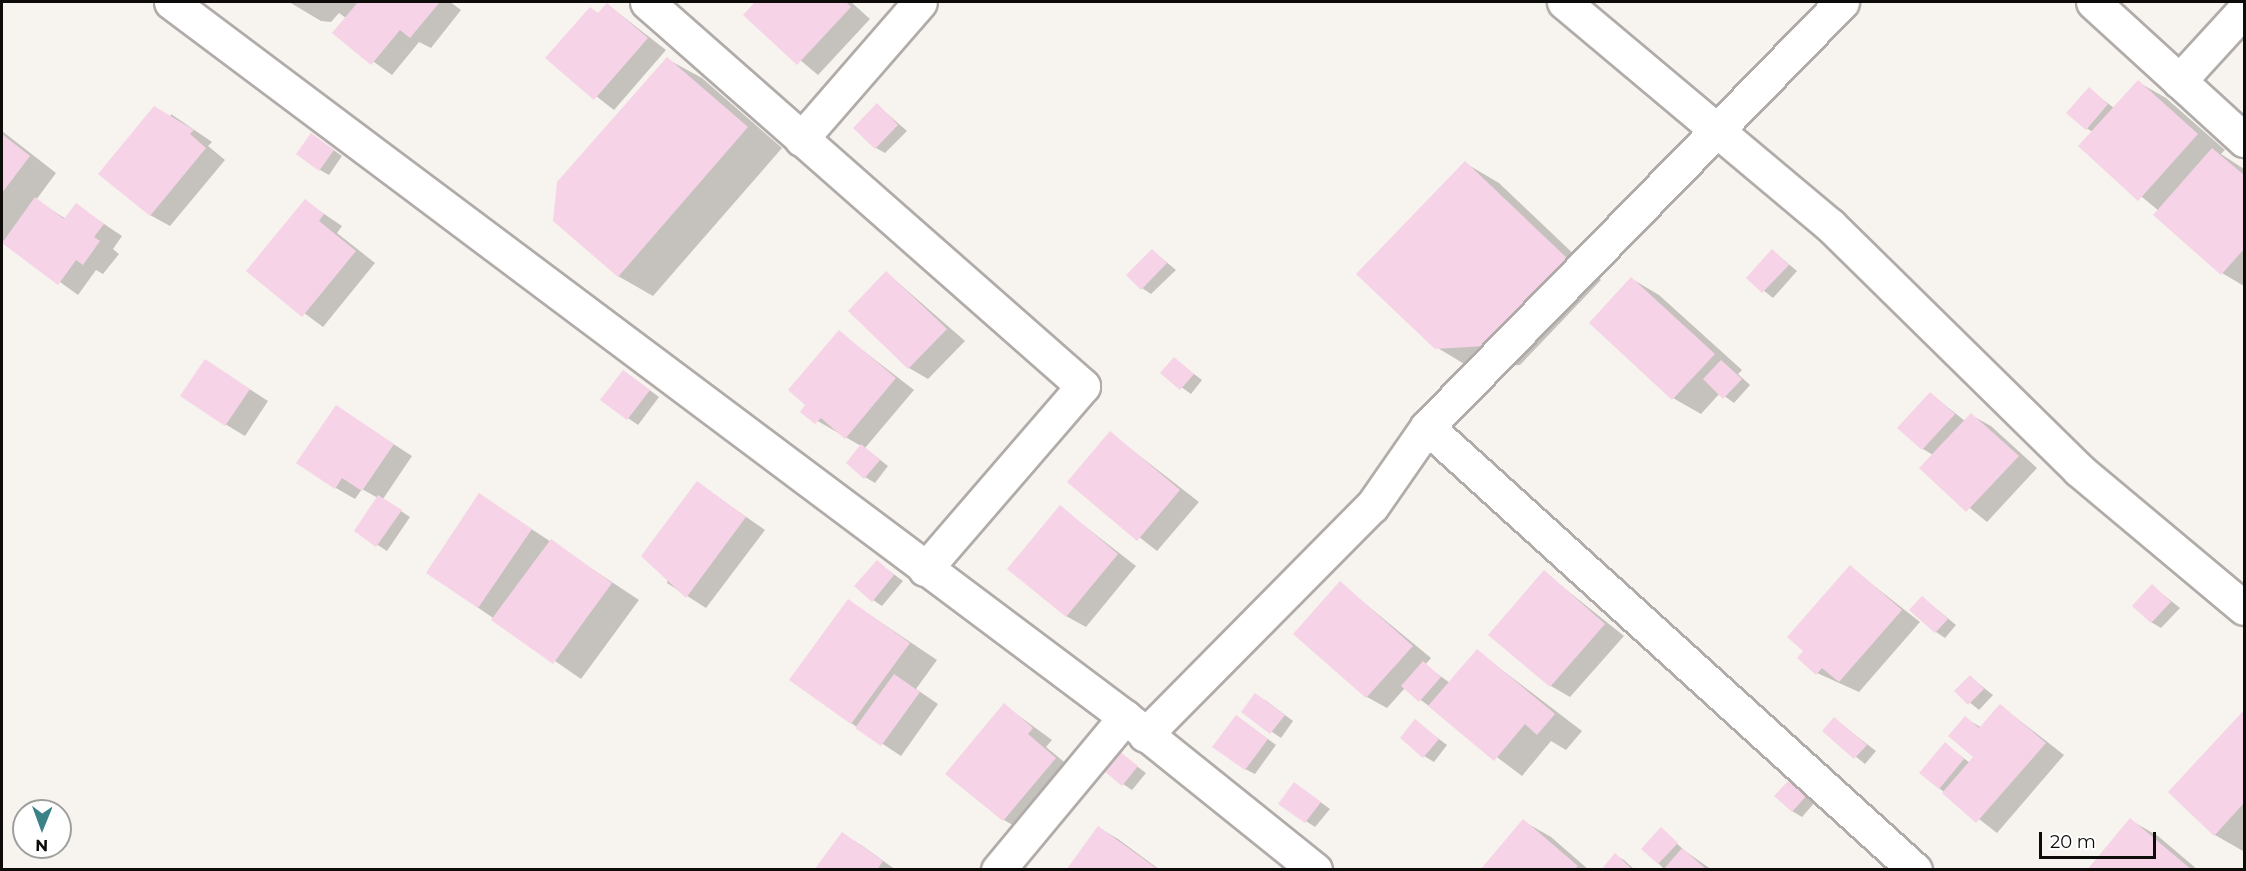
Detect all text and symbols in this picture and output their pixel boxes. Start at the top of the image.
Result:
north arrow [12,799,72,859]
scale bar [2042,820,2159,858]
text: 20 m [2050,831,2096,853]
text: N [35,836,48,855]

